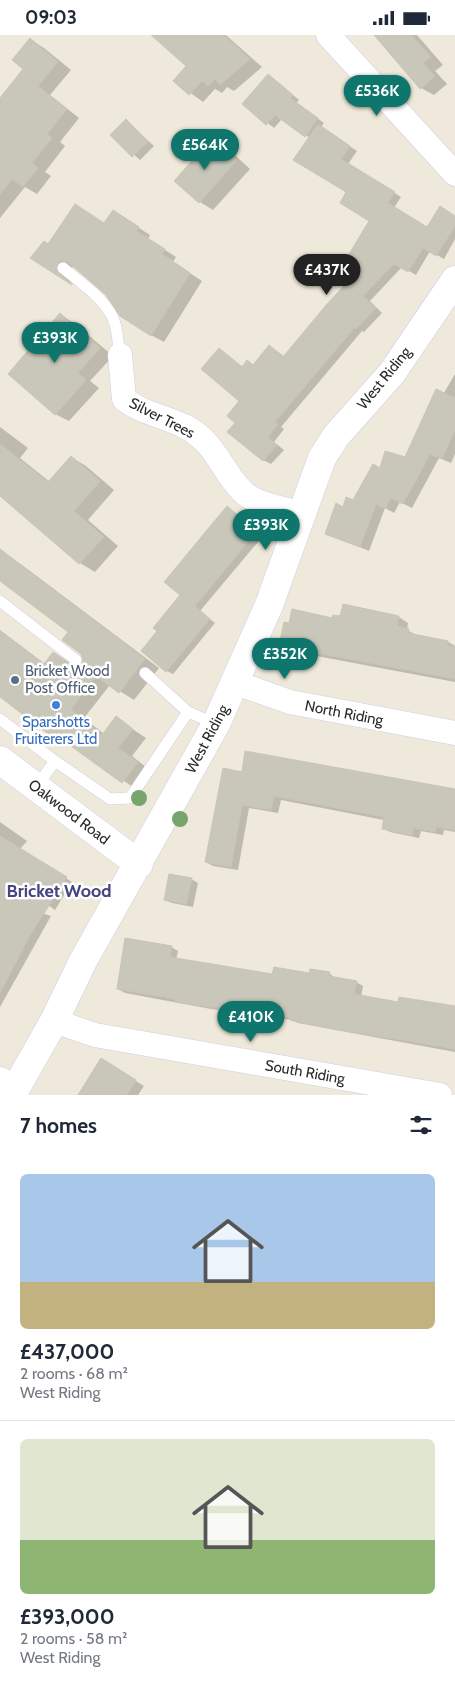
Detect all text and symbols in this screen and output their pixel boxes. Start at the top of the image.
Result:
text: 09:03 [25,6,77,29]
pin: £536K [342,74,412,117]
text: £536K [355,81,399,100]
pin: £564K [170,129,240,171]
text: £564K [182,135,228,154]
pin: £437K [292,253,362,296]
text: £437K [304,260,350,279]
pin: £393K [20,321,90,364]
text: £393K [33,328,77,347]
street label: West Riding [353,343,415,413]
street label: Silver Trees [126,394,198,442]
pin: £393K [231,509,301,551]
text: £393K [244,515,288,534]
pin: £352K [250,637,320,680]
text: £352K [263,644,307,663]
place label: Bricket Wood Post Office [25,662,110,697]
marker: Bricket Wood Post Office [9,674,21,686]
street label: North Riding [303,697,385,730]
marker: Sparshotts Fruiterers Ltd [50,699,62,711]
street label: West Riding [181,701,233,777]
place label: Sparshotts Fruiterers Ltd [15,713,97,748]
street label: Oakwood Road [25,776,113,848]
district label: Bricket Wood [7,880,111,902]
pin: £410K [216,1001,286,1043]
text: £410K [228,1007,274,1026]
street label: South Riding [264,1056,347,1088]
icon: filters [407,1111,435,1139]
text: 7 homes [20,1113,97,1138]
icon: home [183,1206,273,1296]
text: £437,000 [20,1339,114,1364]
text: 2 rooms · 68 m² [20,1364,128,1383]
text: West Riding [20,1383,100,1402]
icon: home [183,1472,273,1562]
text: £393,000 [20,1604,115,1629]
text: 2 rooms · 58 m² [20,1629,127,1648]
text: West Riding [20,1648,100,1667]

